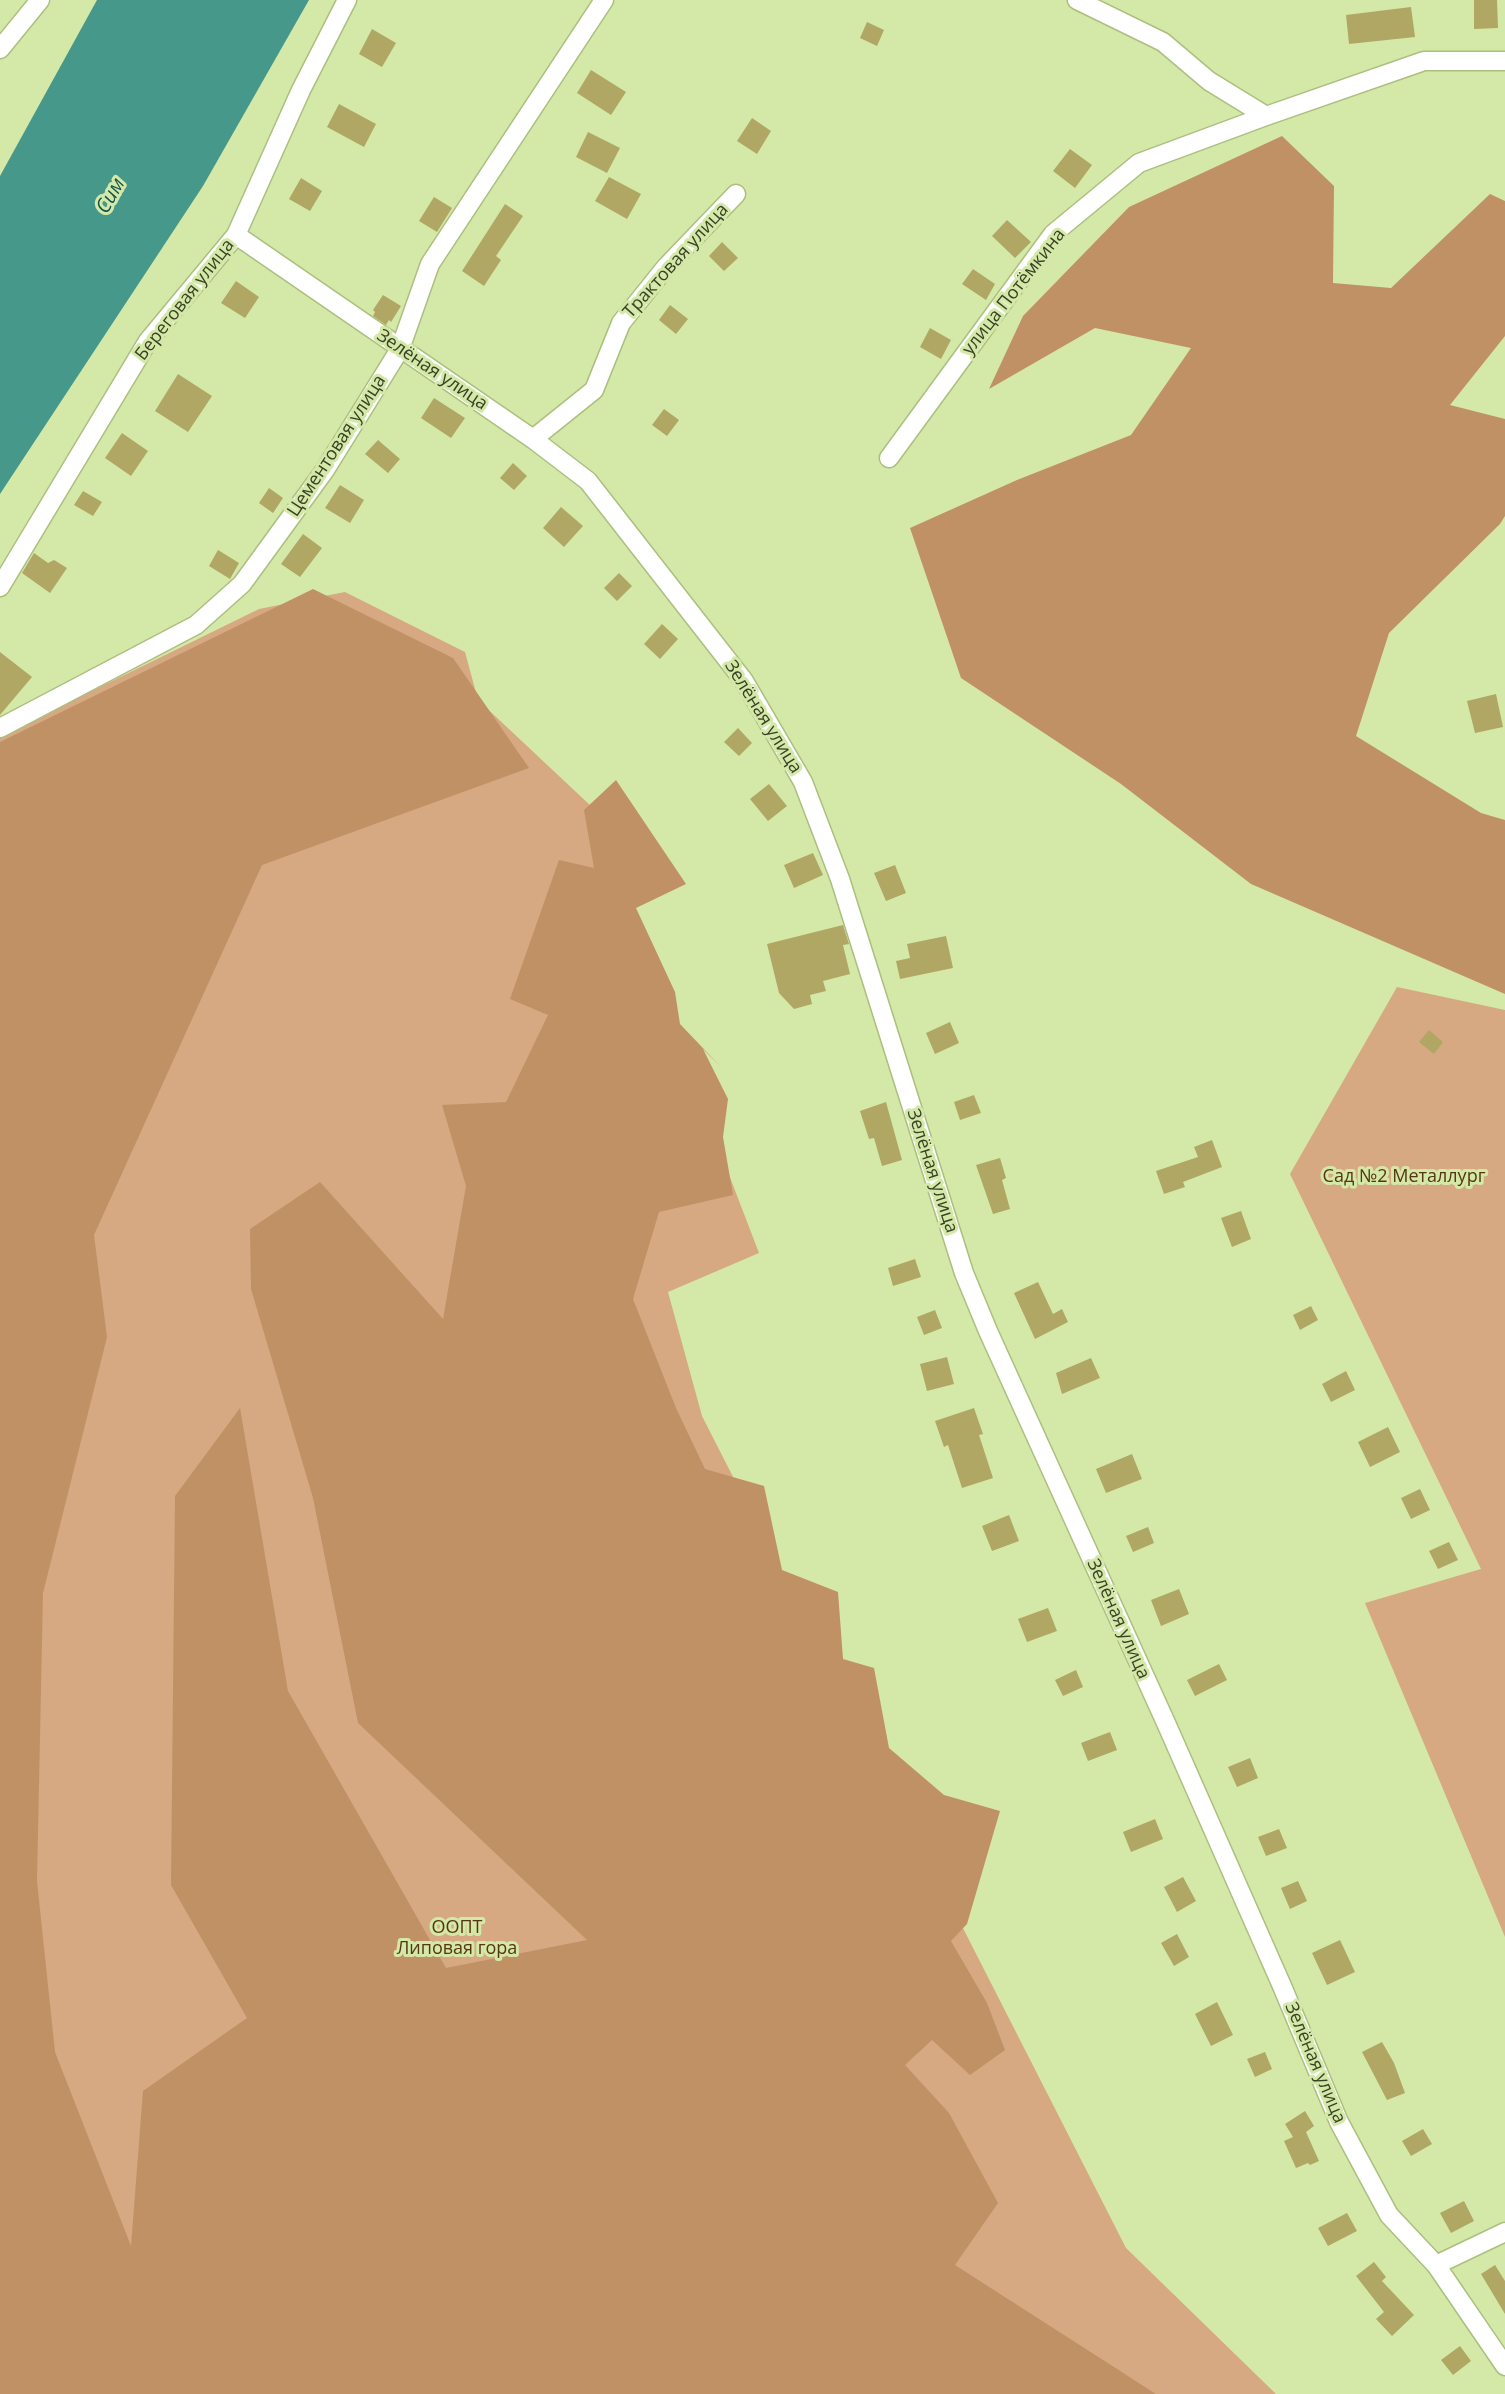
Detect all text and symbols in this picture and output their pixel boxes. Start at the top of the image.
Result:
water label: Сим [91,174,131,218]
street label: Трактовая улица [619,199,733,323]
street label: улица Потёмкина [958,224,1070,360]
street label: Береговая улица [131,235,239,365]
street label: Зелёная улица [372,325,492,415]
street label: Цементовая улица [283,371,391,521]
street label: Зелёная улица [720,657,806,777]
street label: Зелёная улица [902,1106,962,1236]
park label: Сад №2 Металлург [1323,1166,1485,1188]
street label: Зелёная улица [1082,1556,1154,1682]
park label: ООПТ Липовая гора [397,1917,517,1960]
street label: Зелёная улица [1280,1999,1350,2127]

